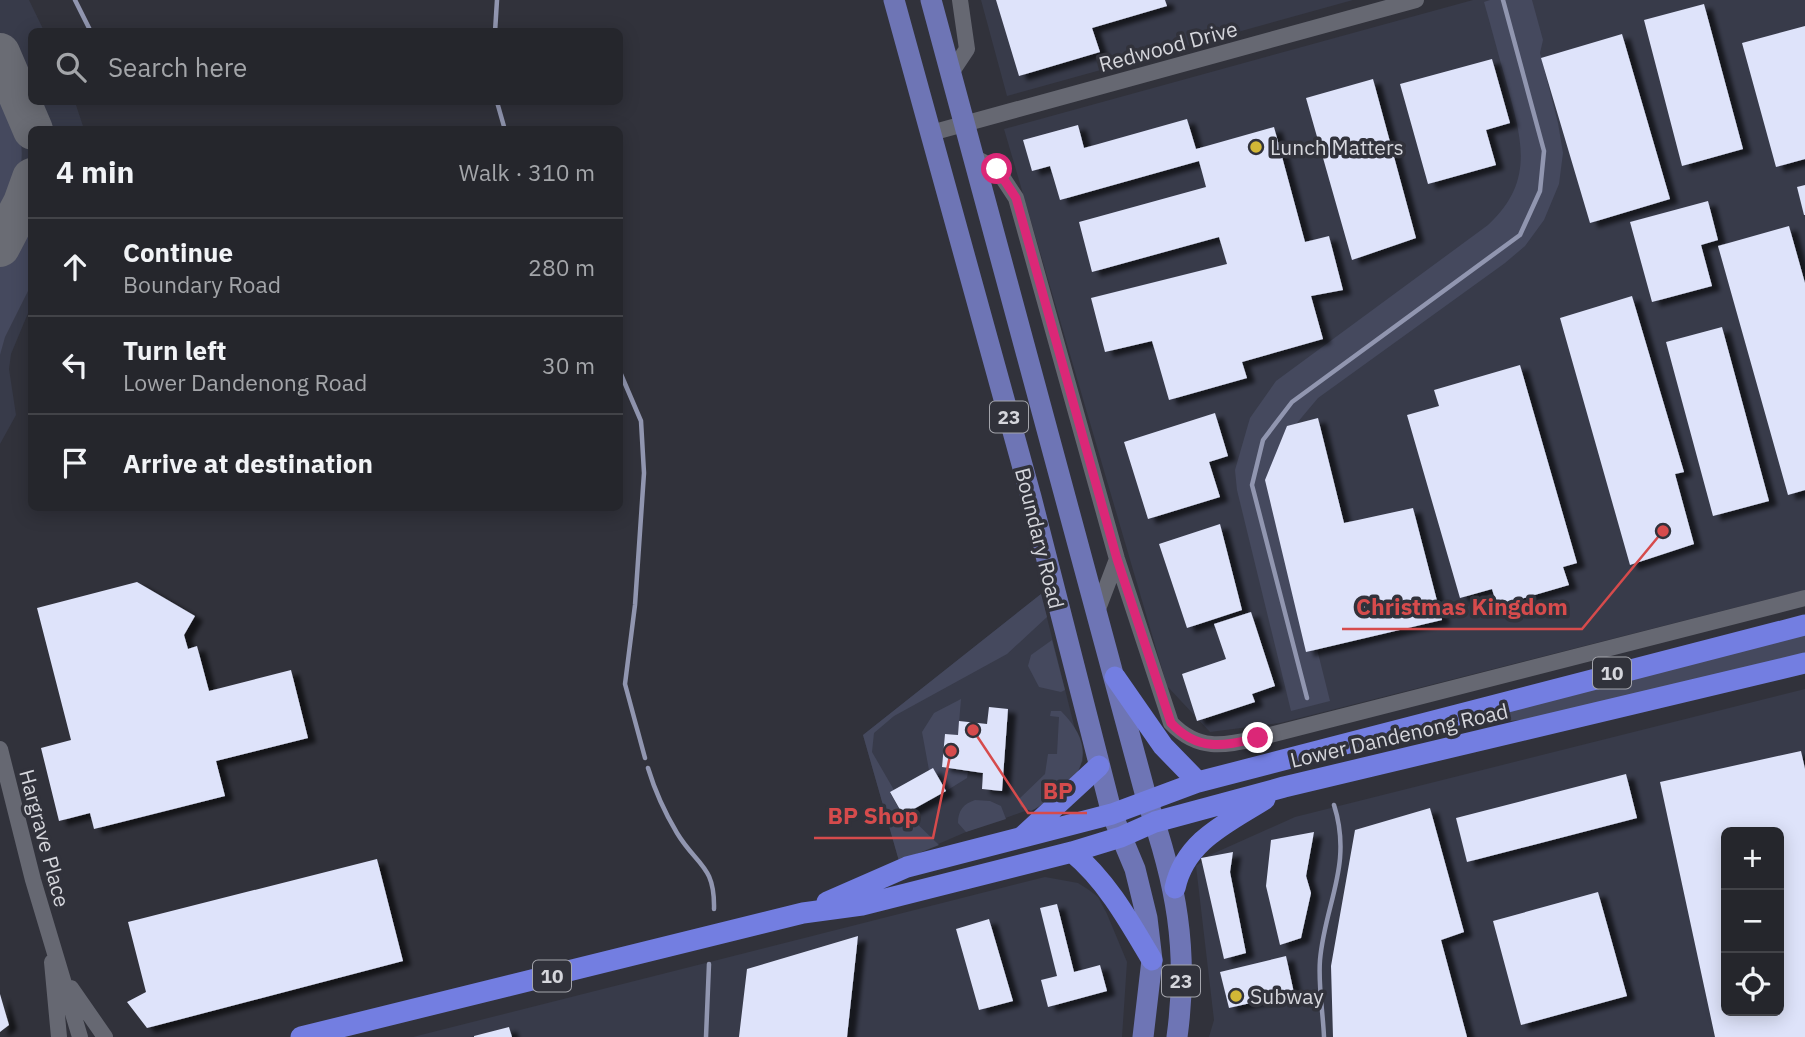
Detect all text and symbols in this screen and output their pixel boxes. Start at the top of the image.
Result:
street label: Redwood Drive [1096,14,1240,78]
search box [28,28,623,105]
icon: search [52,48,90,86]
text: Search here [108,50,247,84]
place label: Lunch Matters [1270,133,1404,161]
marker: Lunch Matters [1248,139,1264,155]
text: 4 min [56,152,134,191]
route start [981,153,1012,184]
text: Walk · 310 m [459,157,595,187]
text: Continue [123,235,233,269]
icon: ahead [56,248,94,286]
text: 280 m [528,252,595,282]
text: Boundary Road [123,269,281,299]
text: Turn left [123,333,226,367]
icon: left [56,346,94,384]
text: 30 m [542,350,595,380]
text: Lower Dandenong Road [123,367,367,397]
road number: 23 [990,402,1028,432]
icon: arrive [56,444,94,482]
text: Arrive at destination [123,446,373,480]
street label: Boundary Road [1009,465,1071,611]
callout: Christmas Kingdom [1342,585,1582,629]
text: Christmas Kingdom [1356,591,1568,621]
road number: 10 [1593,658,1631,688]
street label: Lower Dandenong Road [1287,696,1511,774]
route end [1242,722,1273,753]
street label: Hargrave Place [13,766,77,910]
callout: BP [1028,769,1087,813]
text: BP [1043,775,1073,805]
callout: BP Shop [814,794,933,838]
text: BP Shop [828,800,918,830]
map controls [1721,827,1784,1016]
button: + [1721,827,1784,890]
button: − [1721,890,1784,953]
button: locate [1721,953,1784,1016]
road number: 10 [533,960,571,992]
road number: 23 [1162,965,1200,996]
place label: Subway [1250,982,1324,1010]
marker: Subway [1228,988,1244,1004]

